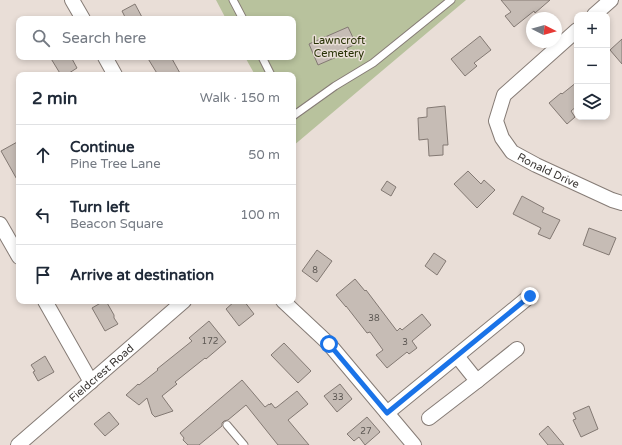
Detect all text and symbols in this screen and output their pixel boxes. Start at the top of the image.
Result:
north arrow [526,12,562,48]
map controls [574,12,610,120]
button: + [574,12,610,48]
search box [16,16,296,60]
icon: search [30,27,52,49]
text: Search here [62,29,146,47]
park label: Lawncroft Cemetery [313,34,365,60]
button: − [574,48,610,84]
button: layers [574,84,610,120]
text: 2 min [32,88,77,109]
text: Walk · 150 m [200,90,280,106]
text: Continue [70,138,134,156]
icon: ahead [32,144,54,166]
text: 50 m [248,147,280,163]
street label: Ronald Drive [515,150,581,191]
text: Pine Tree Lane [70,156,161,172]
text: Turn left [70,198,130,216]
icon: left [32,204,54,226]
text: 100 m [240,207,280,223]
text: Beacon Square [70,216,163,232]
icon: arrive [32,264,54,286]
house number: 8 [312,265,318,276]
text: Arrive at destination [70,266,214,284]
route end [521,287,539,305]
house number: 38 [368,313,380,324]
route start [320,335,338,353]
house number: 172 [202,336,218,347]
house number: 3 [402,337,408,348]
street label: Fieldcrest Road [66,342,136,405]
house number: 33 [332,392,344,403]
house number: 27 [360,426,372,437]

